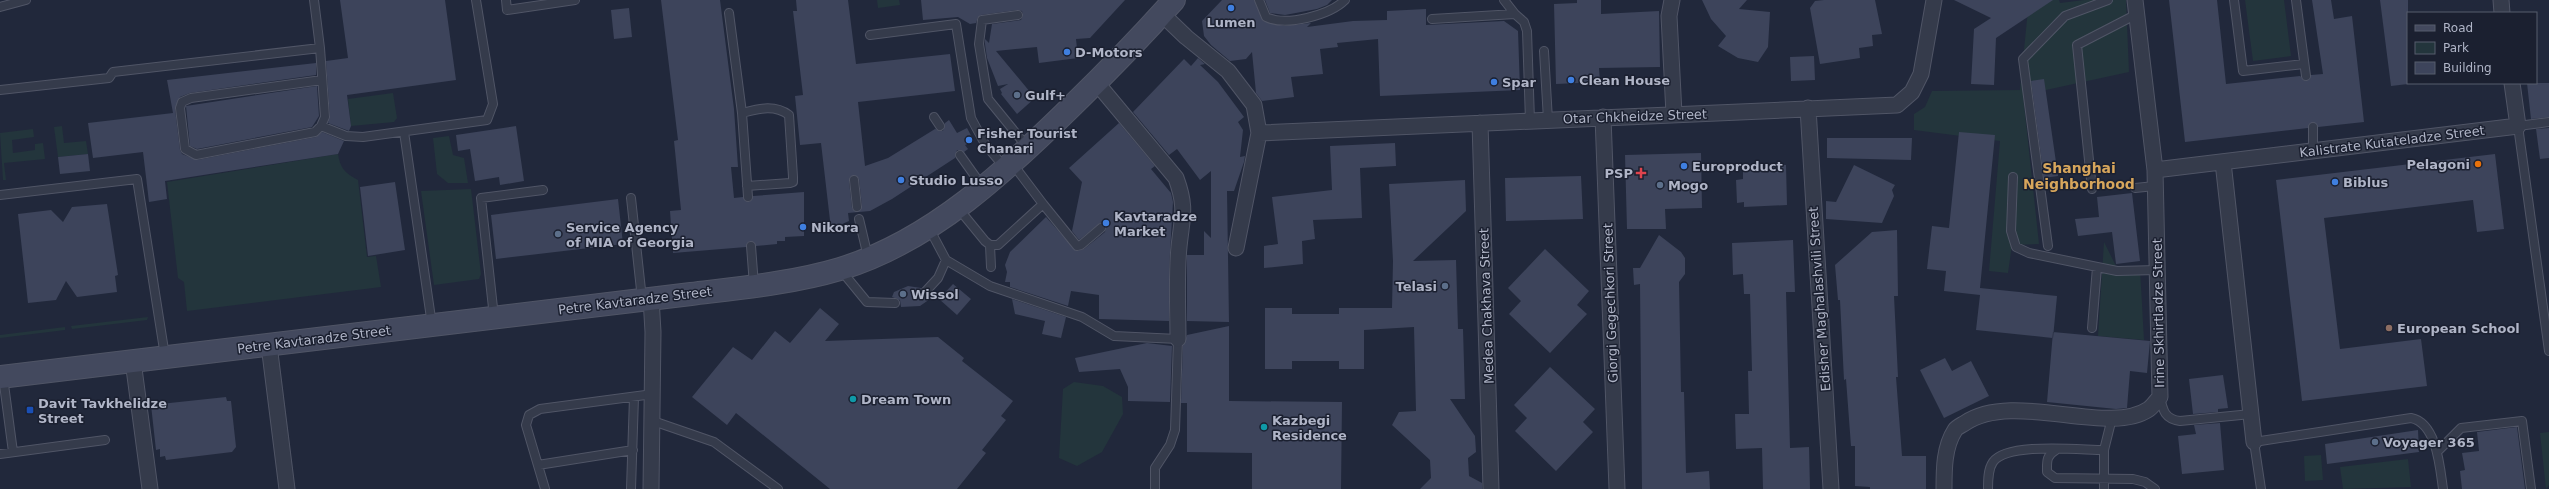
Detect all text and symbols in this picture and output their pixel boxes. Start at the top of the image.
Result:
marker: Lumen [1226,3,1236,13]
legend [2407,12,2537,84]
place label: Lumen [1206,15,1256,30]
text: Road [2443,21,2473,35]
text: Park [2443,41,2469,55]
place label: D-Motors [1075,45,1143,60]
marker: D-Motors [1062,47,1072,57]
text: Building [2443,61,2492,75]
place label: Clean House [1579,73,1670,88]
place label: Spar [1502,75,1536,90]
marker: Clean House [1566,75,1576,85]
marker: Spar [1489,77,1499,87]
place label: Gulf+ [1025,88,1066,103]
marker: Gulf+ [1012,90,1022,100]
street label: Otar Chkheidze Street [1563,106,1707,127]
street label: Kalistrate Kutateladze Street [2299,123,2486,160]
place label: Fisher Tourist Chanari [977,126,1077,156]
marker: Fisher Tourist Chanari [964,135,974,145]
place label: Pelagoni [2406,157,2470,172]
place label: Europroduct [1692,159,1783,174]
marker: Pelagoni [2473,159,2483,169]
district label: Shanghai Neighborhood [2023,160,2135,192]
marker: Europroduct [1679,161,1689,171]
place label: PSP [1605,166,1633,181]
marker: PSP [1636,168,1646,178]
place label: Studio Lusso [909,173,1003,188]
marker: Studio Lusso [896,175,906,185]
place label: Biblus [2343,175,2388,190]
marker: Biblus [2330,177,2340,187]
place label: Mogo [1668,178,1708,193]
marker: Mogo [1655,180,1665,190]
street label: Edisher Maghalashvili Street [1806,206,1833,392]
place label: Kavtaradze Market [1114,209,1197,239]
marker: Kavtaradze Market [1101,218,1111,228]
place label: Service Agency of MIA of Georgia [566,220,694,250]
place label: Nikora [811,220,859,235]
marker: Nikora [798,222,808,232]
street label: Giorgi Gegechkori Street [1600,223,1621,383]
street label: Medea Chakhava Street [1476,228,1497,384]
marker: Service Agency of MIA of Georgia [553,229,563,239]
street label: Irine Skhirtladze Street [2150,238,2167,388]
place label: Telasi [1396,279,1437,294]
marker: Telasi [1440,281,1450,291]
street label: Petre Kavtaradze Street [557,284,713,317]
place label: Wissol [911,287,959,302]
marker: Wissol [898,289,908,299]
place label: European School [2397,321,2520,336]
street label: Petre Kavtaradze Street [236,323,392,356]
marker: European School [2384,323,2394,333]
place label: Dream Town [861,392,951,407]
marker: Dream Town [848,394,858,404]
place label: Davit Tavkhelidze Street [38,396,167,426]
marker: Davit Tavkhelidze Street [25,405,35,415]
place label: Kazbegi Residence [1272,413,1347,443]
marker: Kazbegi Residence [1259,422,1269,432]
place label: Voyager 365 [2383,435,2475,450]
marker: Voyager 365 [2370,437,2380,447]

